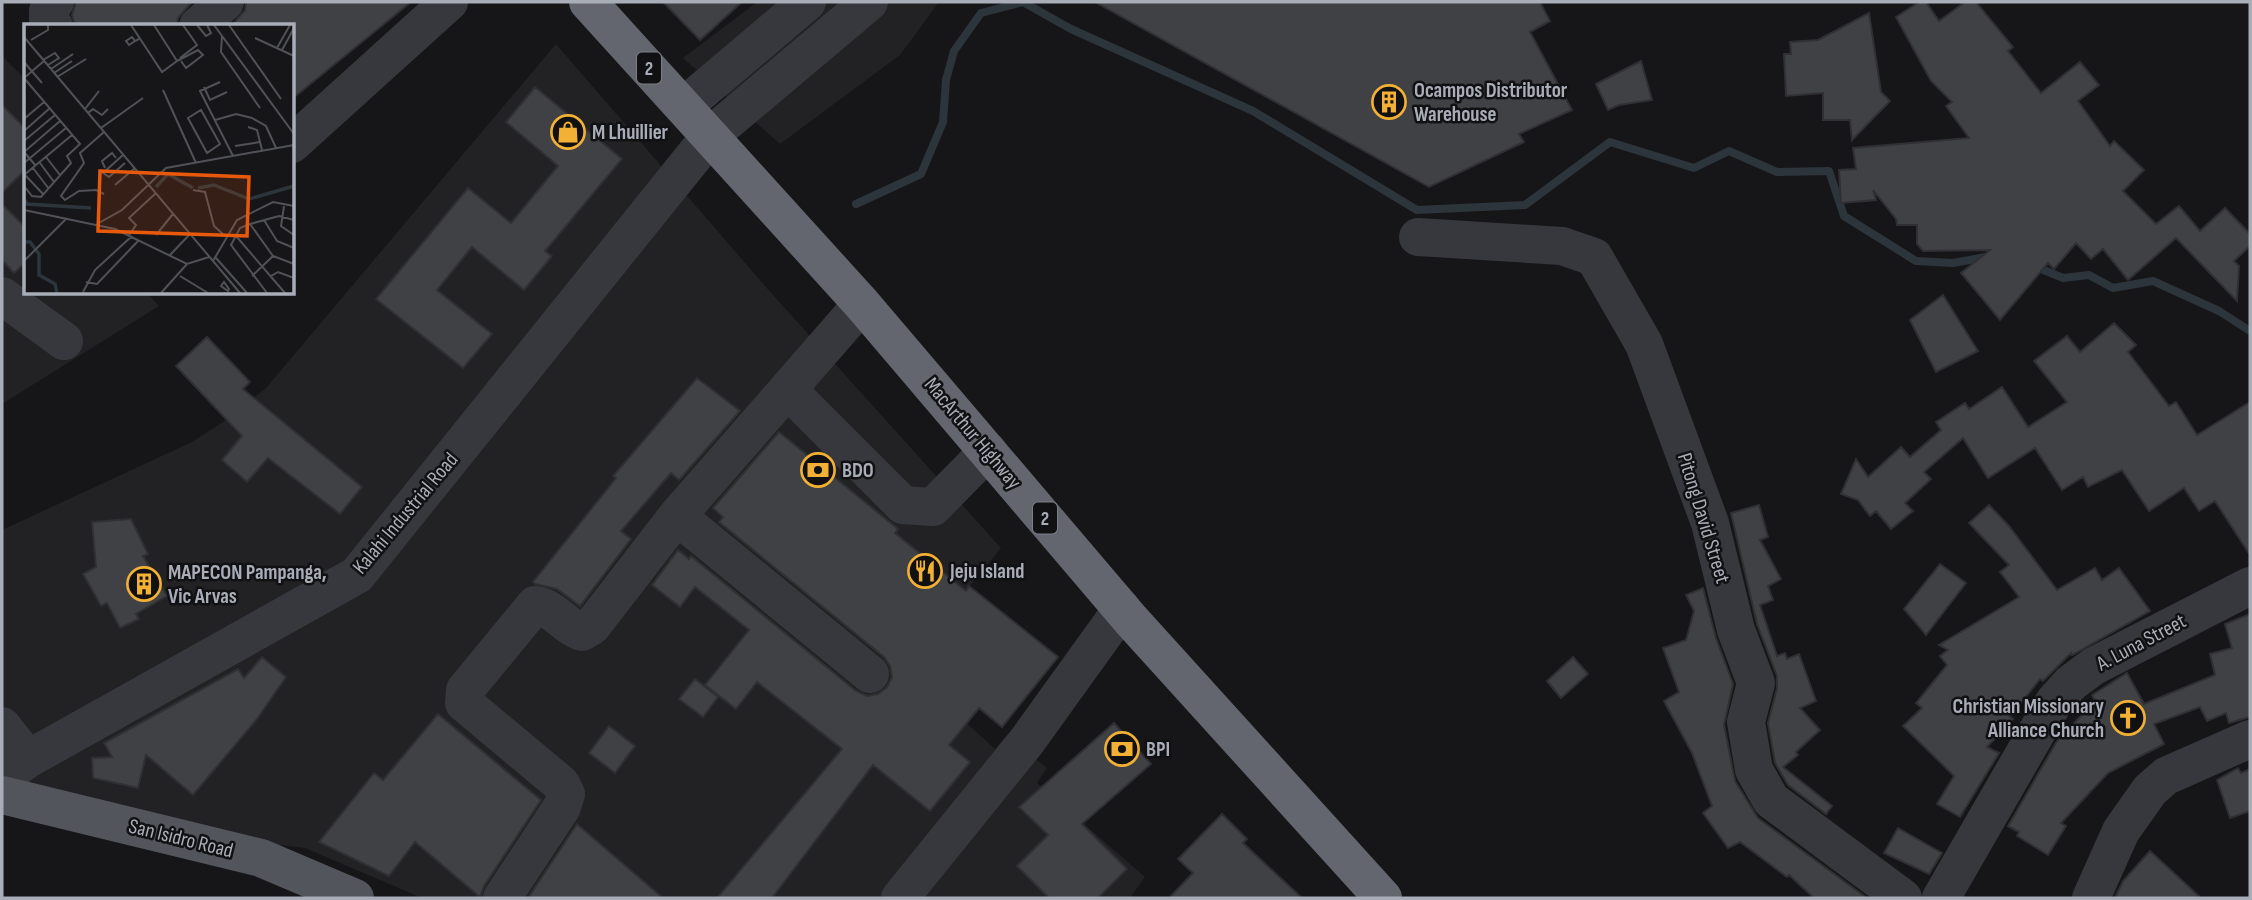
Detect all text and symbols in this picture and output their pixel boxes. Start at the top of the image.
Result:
inset map [24,24,294,294]
road number: 2 [637,52,661,83]
place label: Ocampos Distributor Warehouse [1414,78,1568,127]
building icon: Ocampos Distributor Warehouse [1370,83,1408,121]
shop icon: M Lhuillier [549,113,587,151]
place label: M Lhuillier [592,120,669,145]
street label: MacArthur Highway [919,373,1026,494]
street label: Kalahi Industrial Road [347,448,463,579]
street label: Pitong David Street [1672,450,1735,586]
bank icon: BDO [799,451,837,489]
place label: BDO [842,458,874,483]
road number: 2 [1033,503,1057,534]
restaurant icon: Jeju Island [906,552,944,590]
place label: Jeju Island [949,559,1024,584]
place label: MAPECON Pampanga, Vic Arvas [168,560,327,609]
building icon: MAPECON Pampanga, Vic Arvas [125,565,163,603]
street label: A. Luna Street [2091,608,2190,677]
place label: Christian Missionary Alliance Church [1952,694,2104,743]
church icon: Christian Missionary Alliance Church [2109,699,2147,737]
bank icon: BPI [1103,730,1141,768]
place label: BPI [1146,737,1170,762]
street label: San Isidro Road [126,813,236,864]

